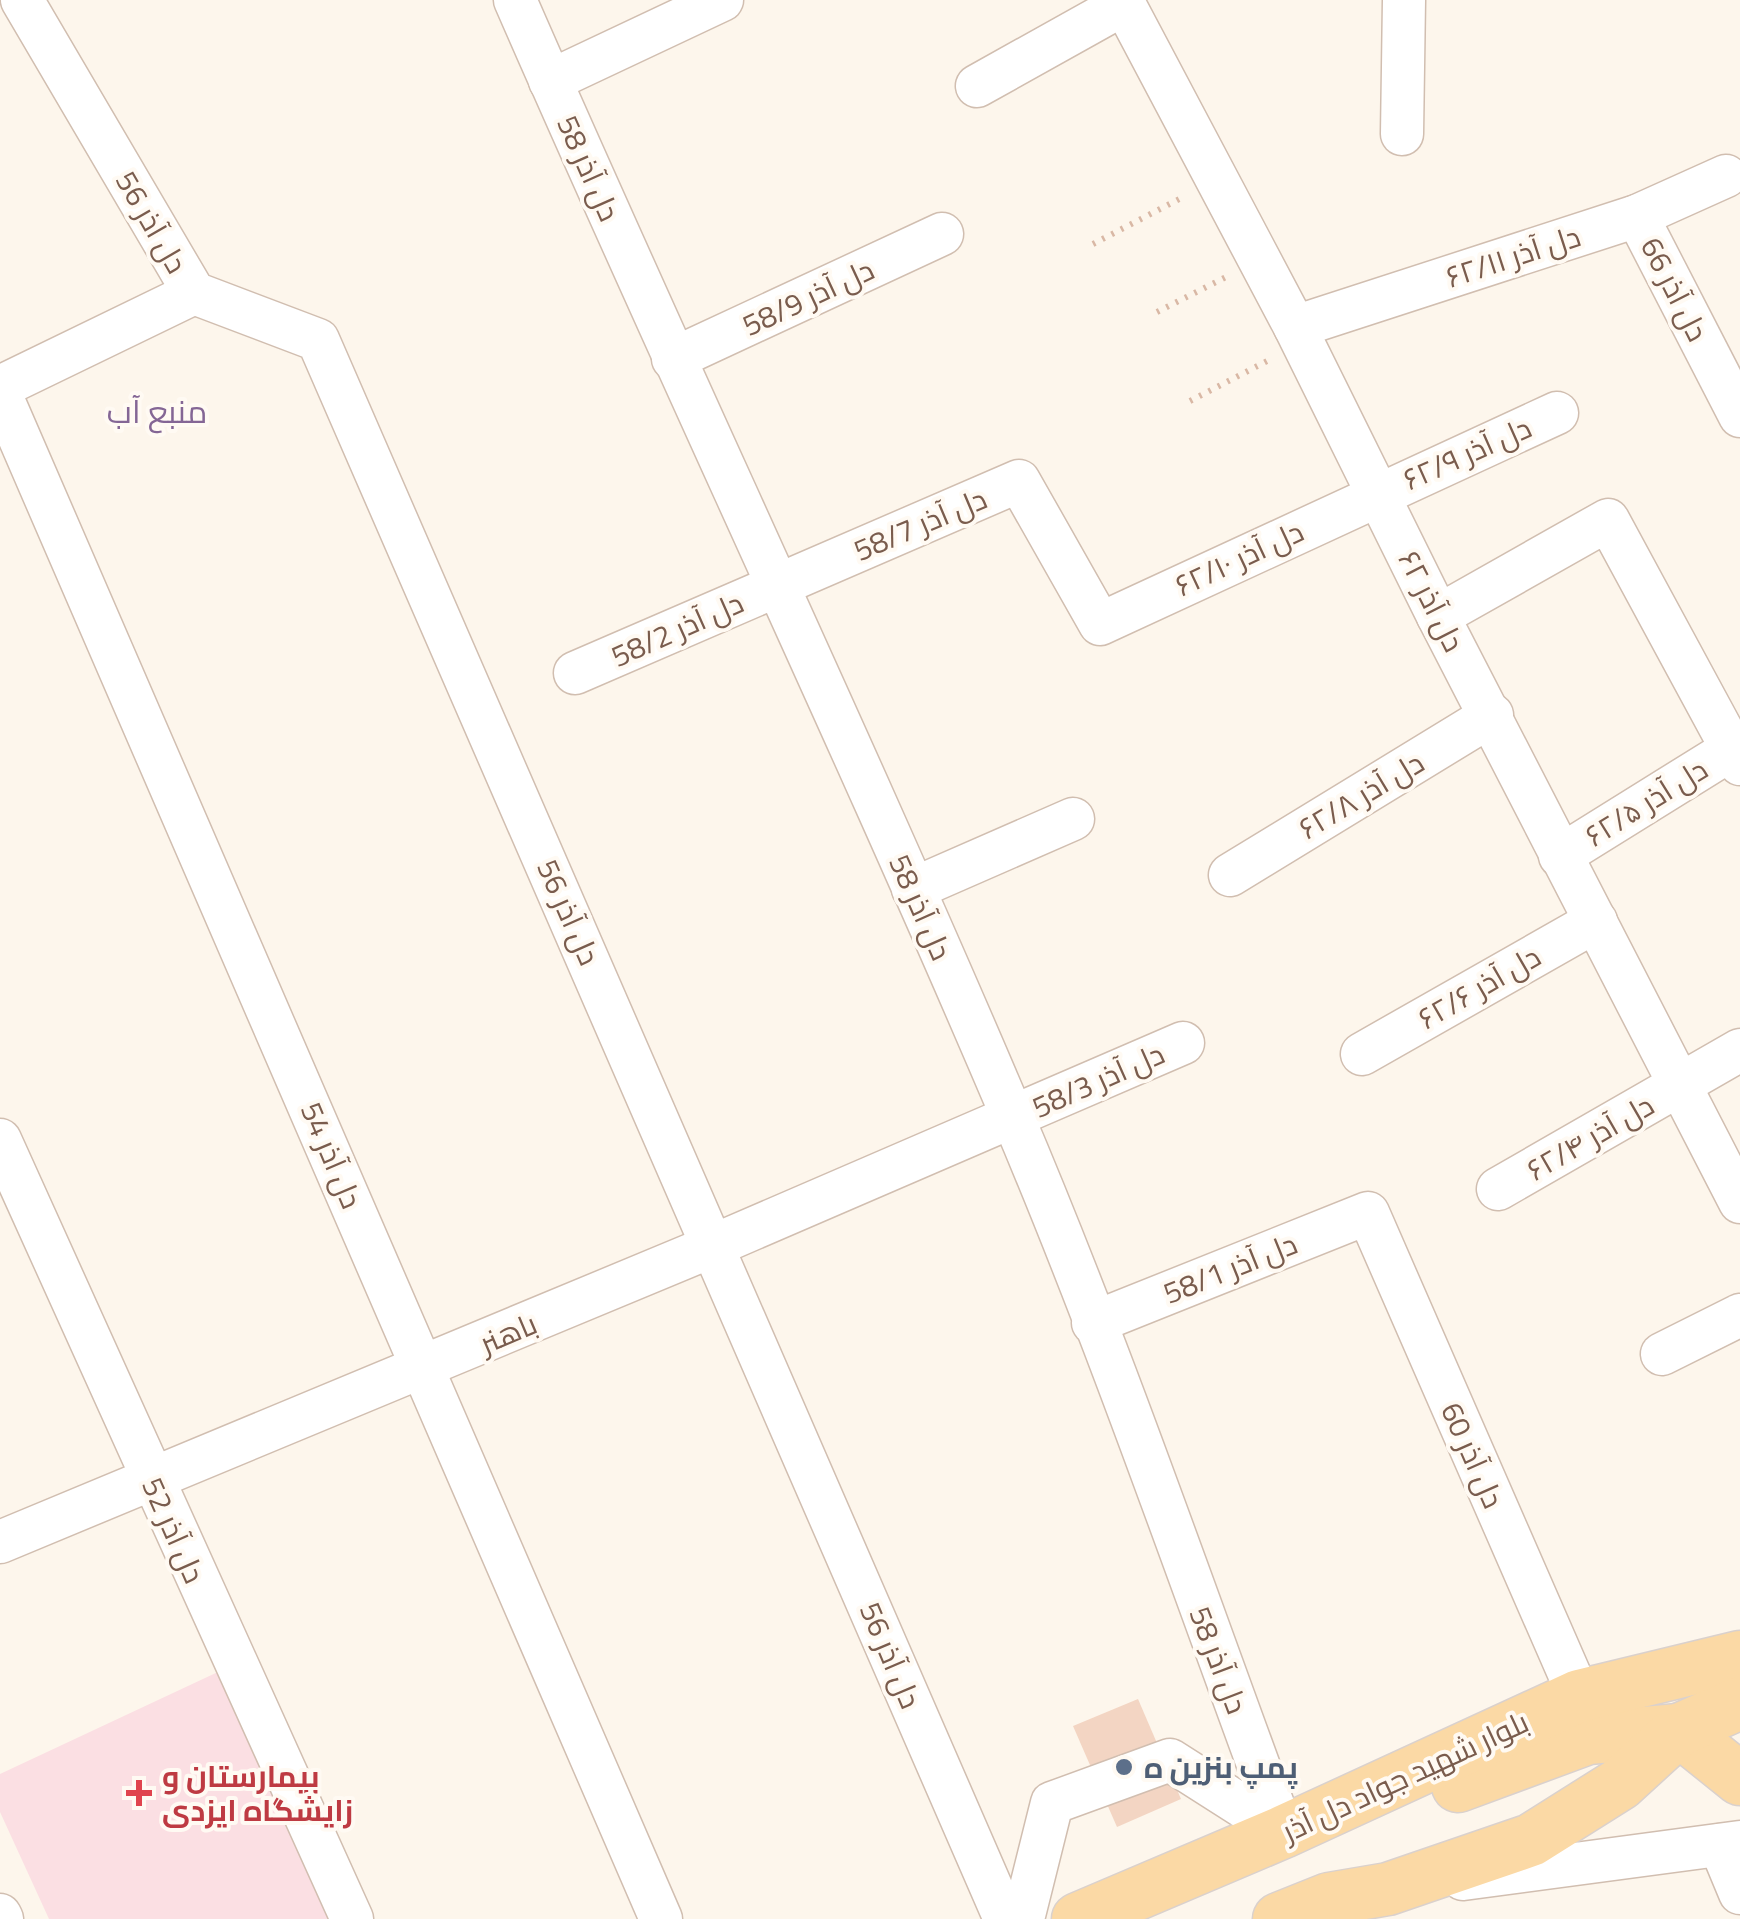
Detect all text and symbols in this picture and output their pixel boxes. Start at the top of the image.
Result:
street label: دل آذر 58 [545,108,633,228]
street label: دل آذر 56 [104,162,200,282]
street label: دل آذر ۶۲/۱۱ [1440,213,1586,299]
street label: دل آذر 66 [1629,229,1721,349]
street label: دل آذر 58/9 [734,246,882,348]
district label: منبع آب [107,387,207,435]
street label: دل آذر ۶۲/۹ [1395,404,1539,502]
street label: دل آذر 58/7 [846,475,994,573]
street label: دل آذر ۶۲/۱۰ [1167,508,1311,608]
street label: دل آذر ۶۲ [1387,542,1477,660]
street label: دل آذر 58/2 [603,579,751,679]
street label: دل آذر ۶۲/۸ [1289,739,1433,851]
street label: دل آذر ۶۲/۵ [1576,746,1716,858]
street label: دل آذر 58 [877,847,965,967]
street label: دل آذر 56 [525,852,613,972]
street label: دل آذر ۶۲/۶ [1409,933,1549,1041]
street label: دل آذر 58/3 [1024,1030,1172,1130]
street label: دل آذر ۶۲/۴ [1518,1082,1662,1192]
street label: دل آذر 54 [289,1095,375,1215]
street label: دل آذر 58/1 [1156,1220,1304,1316]
street label: باهنر [470,1300,544,1366]
street label: دل آذر 60 [1429,1395,1517,1515]
street label: دل آذر 52 [130,1470,218,1590]
street label: دل آذر 56 [848,1595,934,1715]
street label: دل آذر 58 [1178,1600,1260,1720]
street label: بلوار شهید جواد دل آذر [1272,1699,1536,1854]
place label: پمپ بنزین ه [1144,1744,1298,1790]
place label: بیمارستان و زایشگاه ایزدی [162,1753,353,1833]
marker: پمپ بنزین ه [1113,1756,1135,1778]
marker: بیمارستان و زایشگاه ایزدی [126,1780,152,1806]

